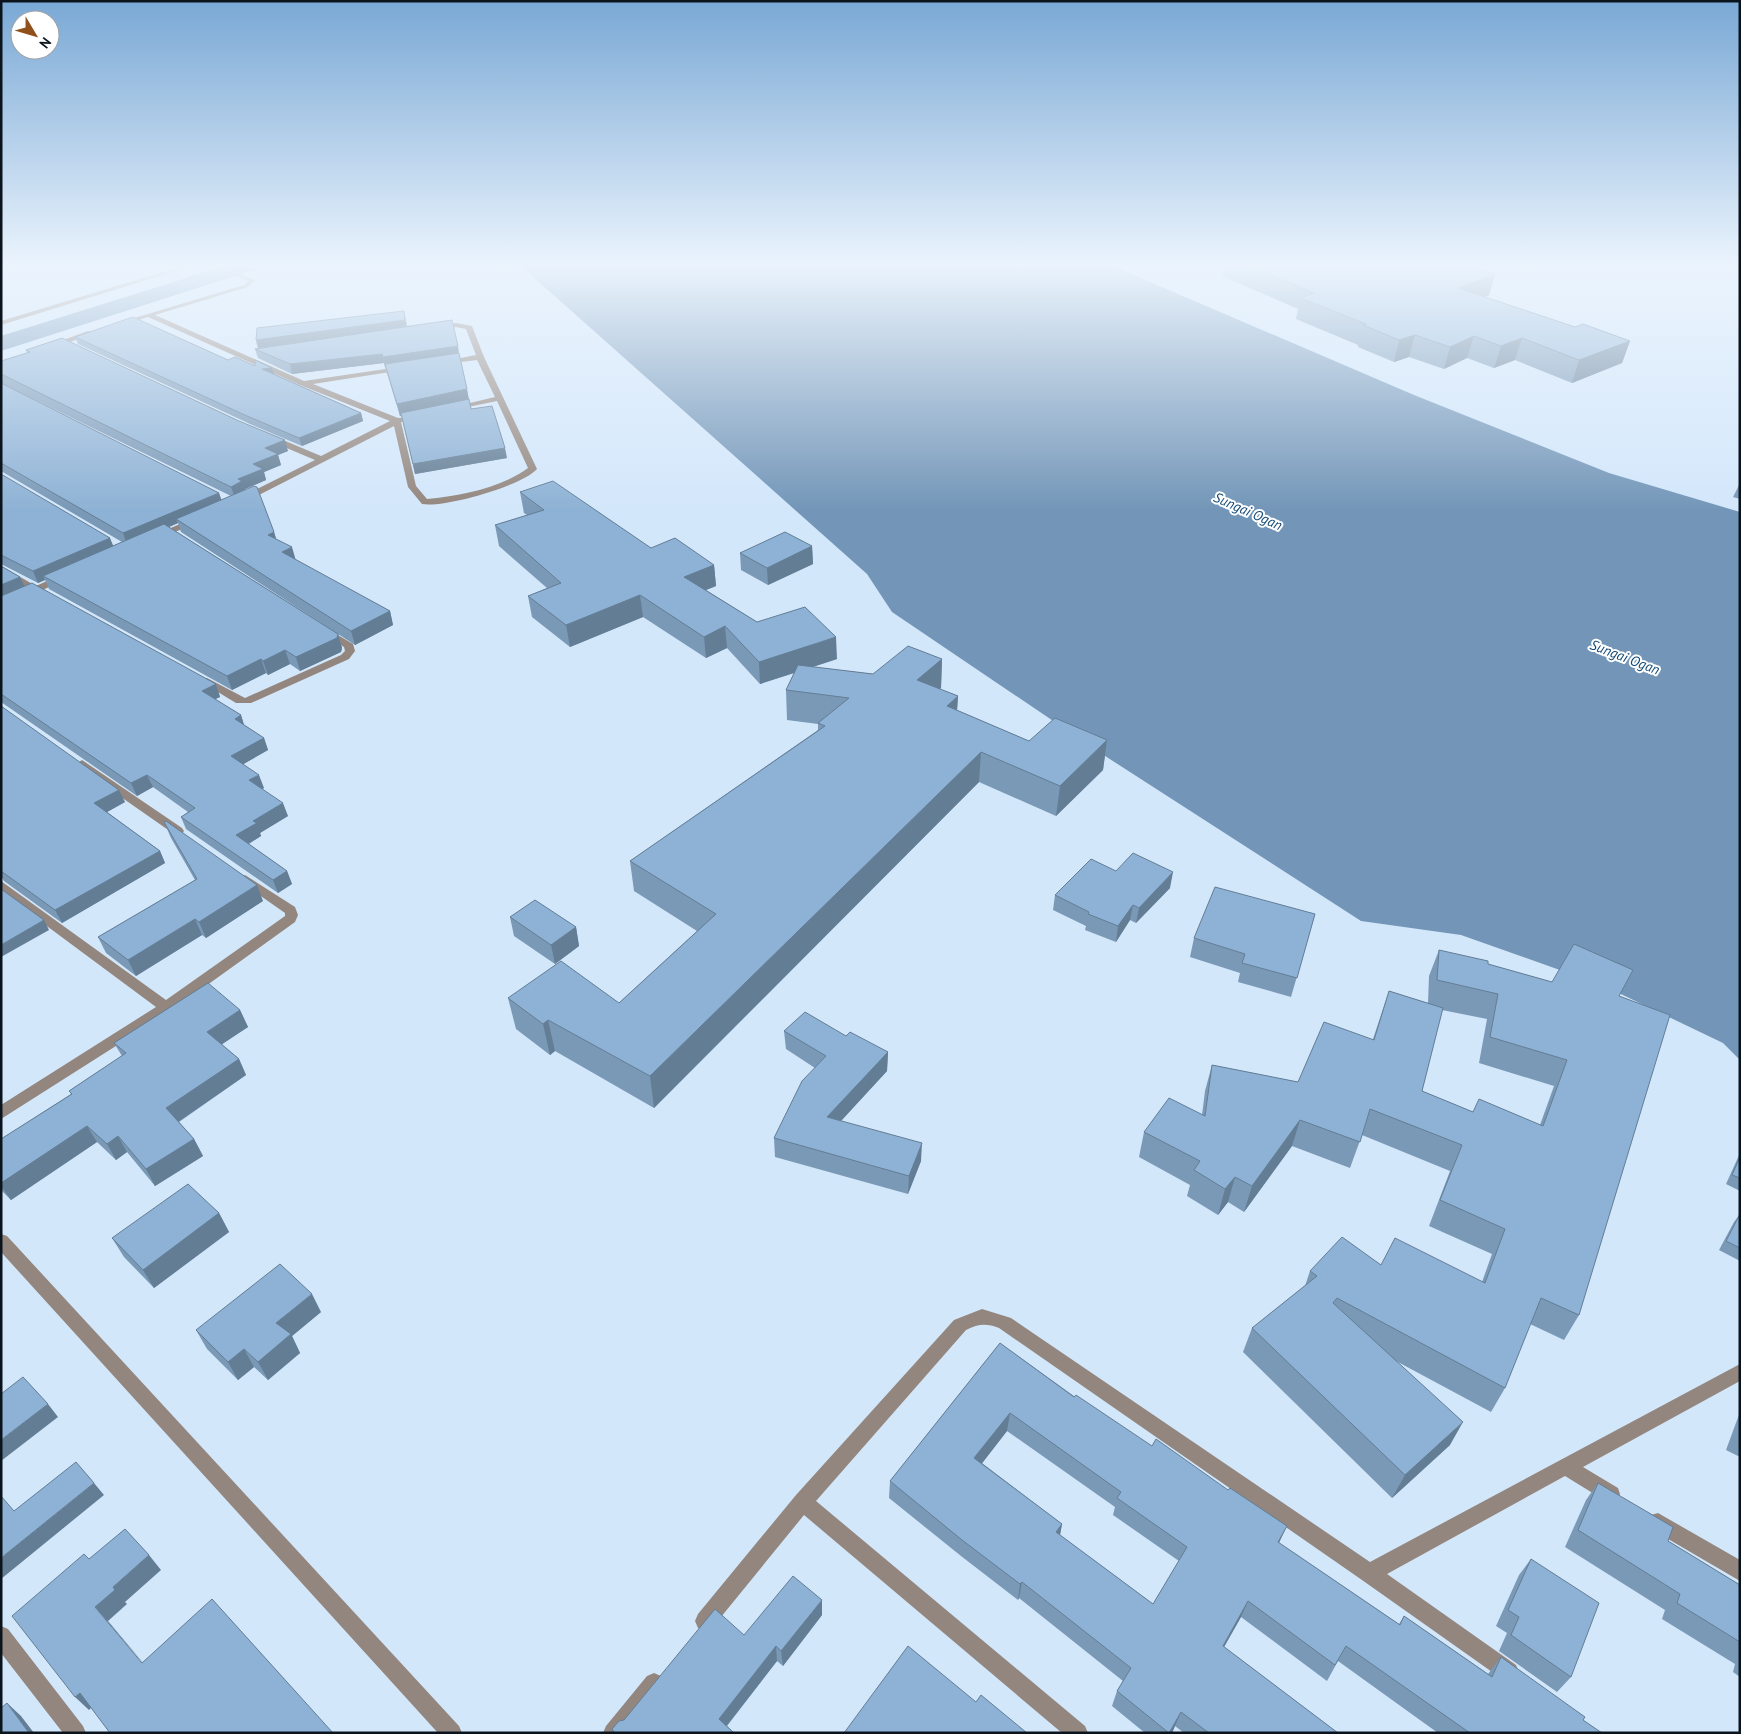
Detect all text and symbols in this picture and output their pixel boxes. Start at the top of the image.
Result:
north arrow [10,10,60,60]
text: N [35,34,55,52]
water label: Sungai Ogan [1211,488,1285,534]
water label: Sungai Ogan [1588,636,1662,678]

